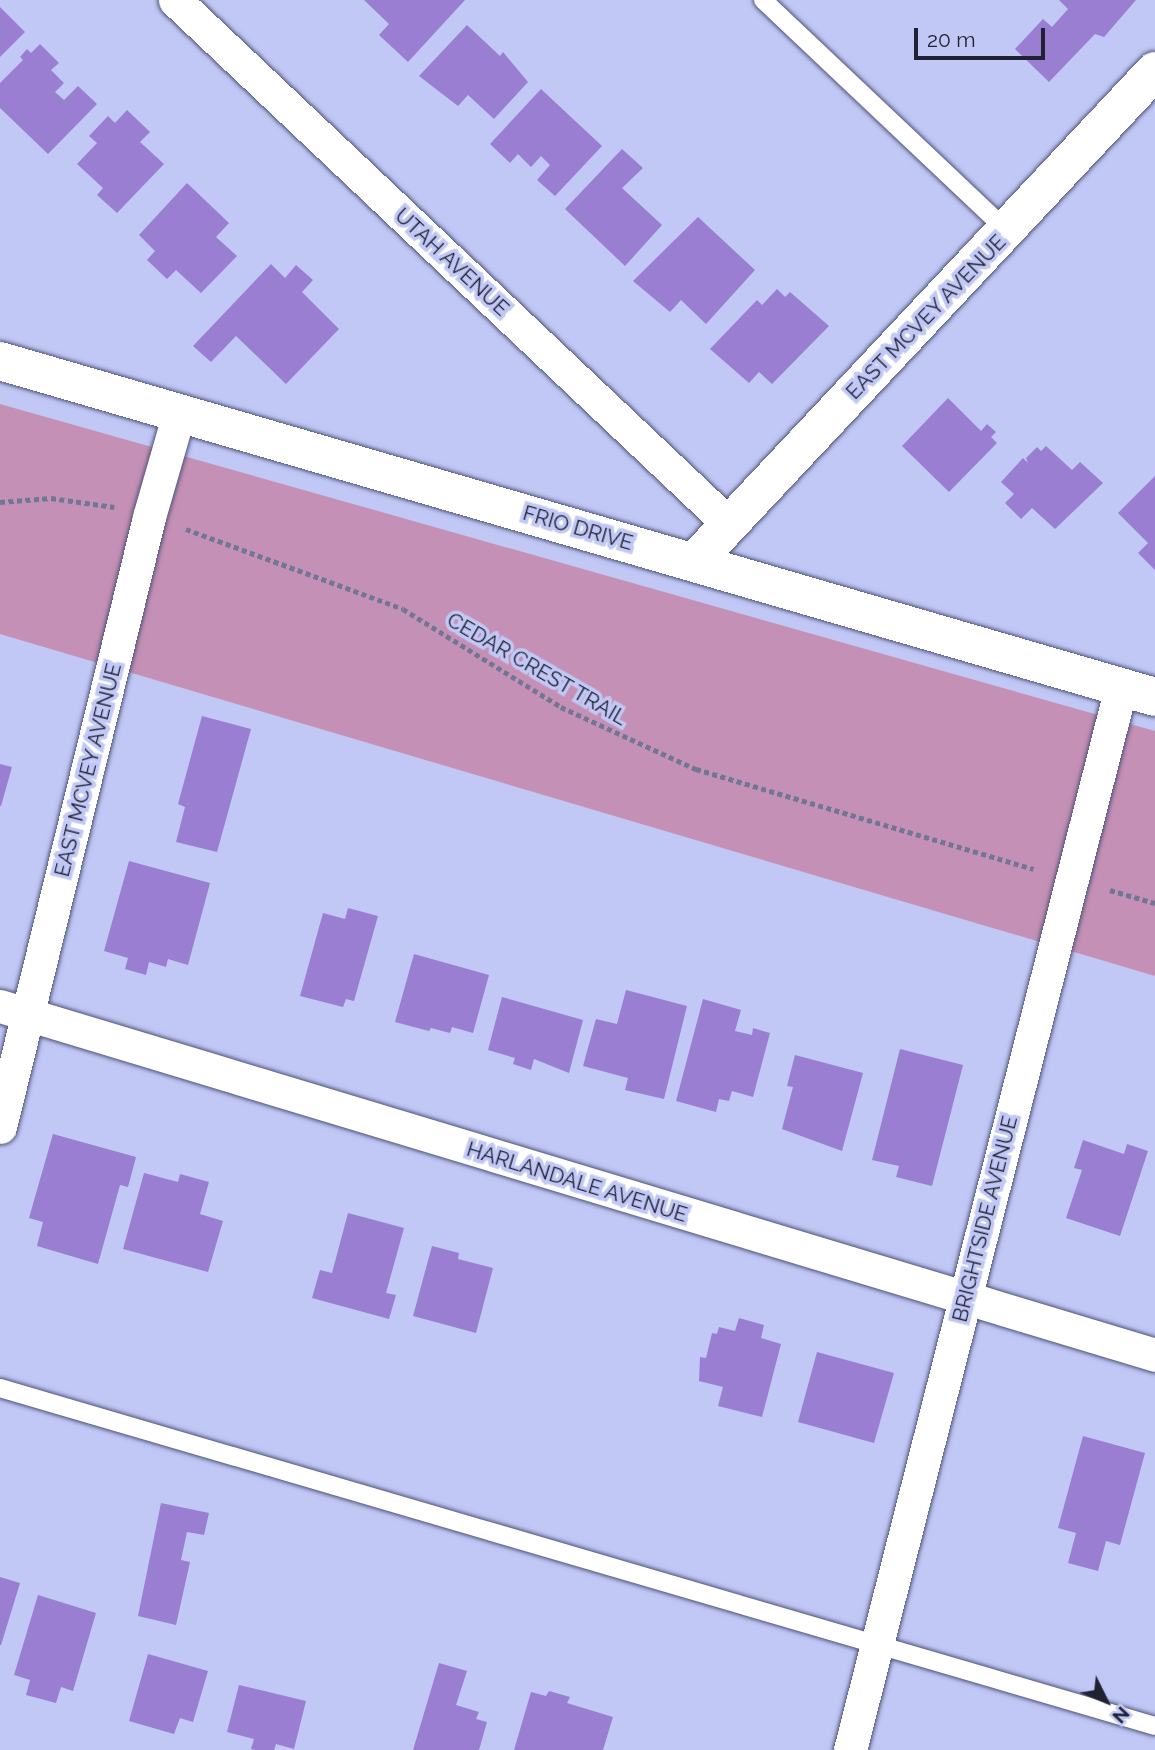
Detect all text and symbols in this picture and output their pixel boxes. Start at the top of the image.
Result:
scale bar [917,14,1048,58]
text: 20 m [927,27,975,52]
street label: UTAH AVENUE [390,203,514,321]
street label: EAST MCVEY AVENUE [840,229,1012,405]
street label: FRIO DRIVE [520,500,636,556]
street label: CEDAR CREST TRAIL [442,607,632,731]
street label: EAST MCVEY AVENUE [49,660,127,880]
street label: BRIGHTSIDE AVENUE [947,1113,1023,1325]
street label: HARLANDALE AVENUE [463,1136,691,1228]
north arrow [1071,1666,1141,1736]
text: N [1108,1703,1134,1728]

